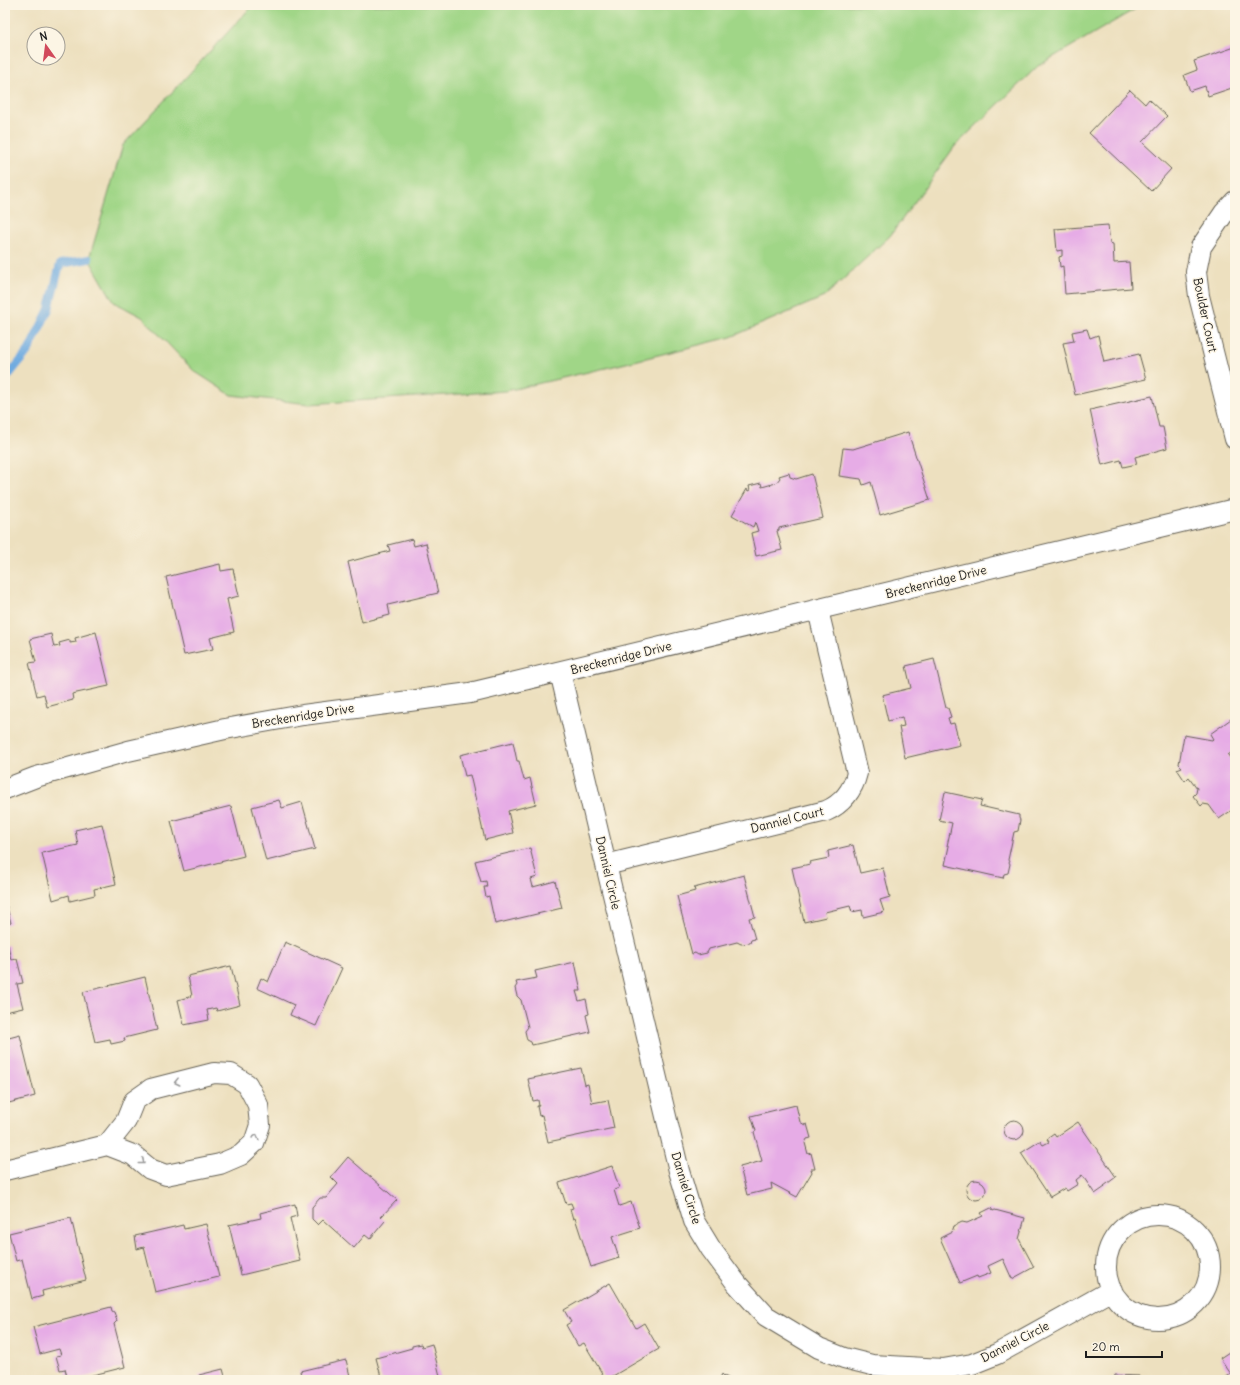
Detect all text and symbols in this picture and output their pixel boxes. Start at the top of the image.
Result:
north arrow [26,26,66,66]
text: N [38,29,49,44]
street label: Boulder Court [1190,276,1221,354]
street label: Breckenridge Drive [884,562,988,601]
street label: Breckenridge Drive [569,638,673,677]
street label: Breckenridge Drive [251,700,355,731]
street label: Danniel Court [749,803,825,836]
street label: Danniel Circle [593,835,624,911]
one-way arrow [174,1077,181,1086]
one-way arrow [251,1134,260,1141]
street label: Danniel Circle [668,1150,705,1226]
one-way arrow [137,1158,144,1165]
street label: Danniel Circle [978,1318,1051,1365]
scale bar [1086,1333,1162,1359]
text: 20 m [1092,1339,1120,1354]

